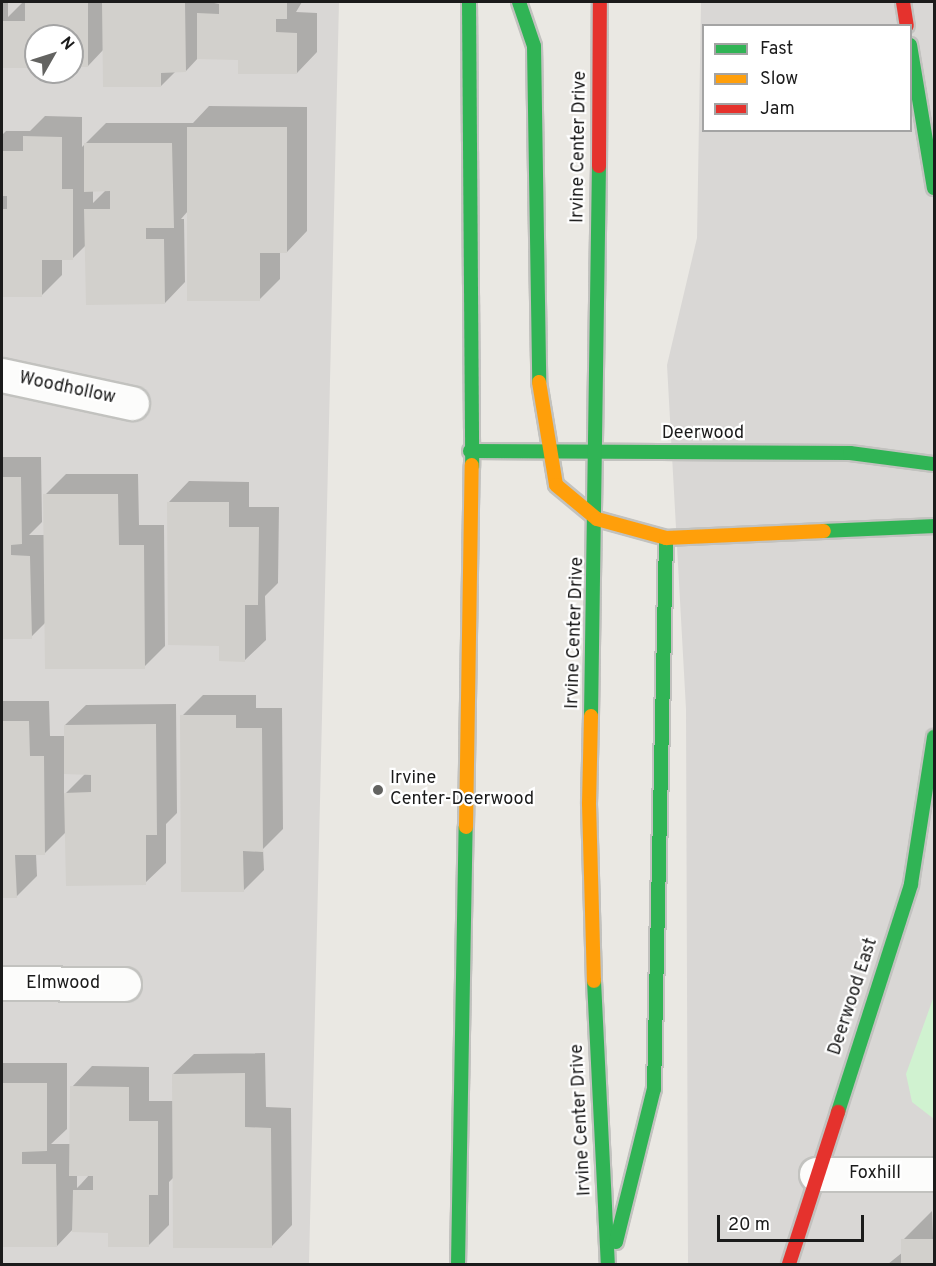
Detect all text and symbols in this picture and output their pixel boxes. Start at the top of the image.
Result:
north arrow [24,24,84,84]
legend [702,24,912,132]
text: N [55,33,78,55]
text: Fast [760,38,793,61]
text: Slow [760,68,798,91]
street label: Irvine Center Drive [568,71,592,223]
text: Jam [760,98,795,121]
street label: Woodhollow [17,368,117,410]
street label: Deerwood [662,423,744,445]
street label: Irvine Center Drive [563,557,589,709]
place label: Irvine Center-Deerwood [390,769,534,812]
marker: Irvine Center-Deerwood [371,783,385,797]
street label: Deerwood East [825,936,883,1058]
street label: Elmwood [26,973,100,995]
street label: Irvine Center Drive [567,1043,597,1197]
street label: Foxhill [849,1163,901,1185]
scale bar [720,1203,867,1241]
text: 20 m [728,1214,770,1237]

